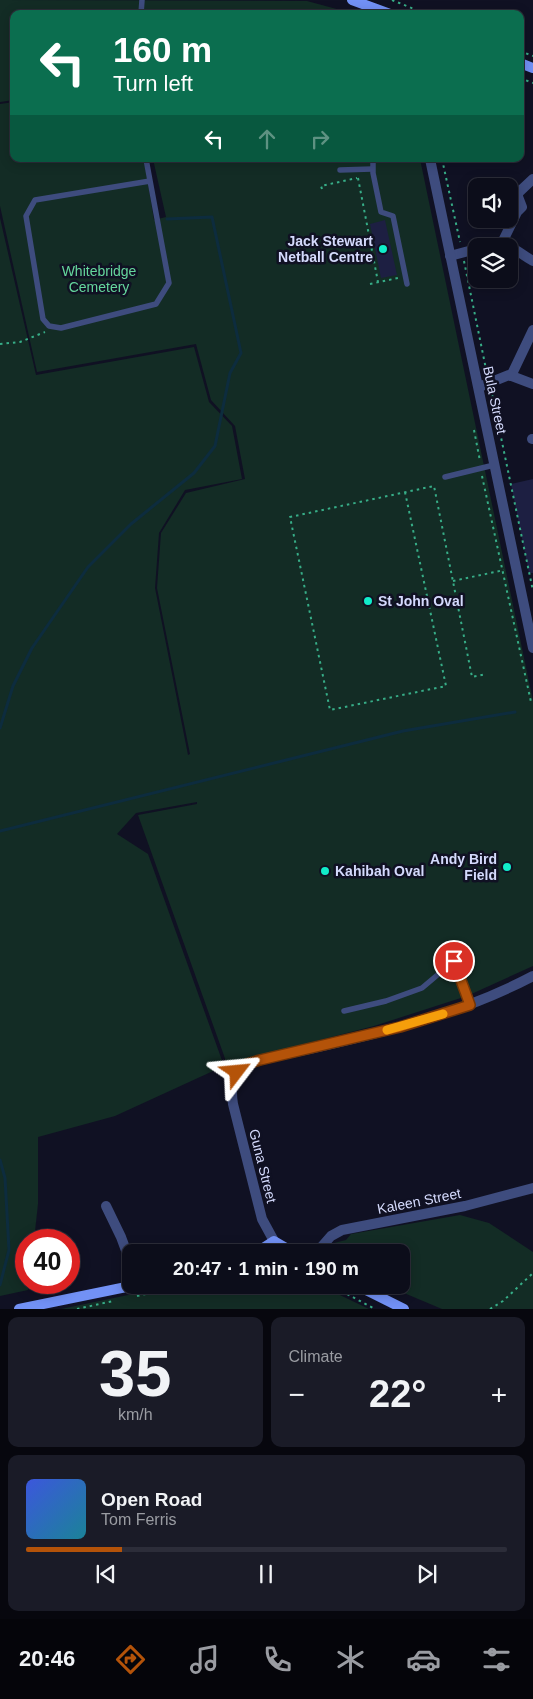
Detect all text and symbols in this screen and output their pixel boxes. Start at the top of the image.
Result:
icon: left [30,30,95,95]
text: 160 m [113,30,212,69]
text: Turn left [113,71,193,96]
icon: left [200,125,228,153]
icon: ahead [253,125,281,153]
icon: right [306,125,334,153]
map controls [468,178,518,288]
button: sound [468,178,518,228]
place label: Jack Stewart Netball Centre [278,233,373,265]
button: layers [468,238,518,288]
marker: Jack Stewart Netball Centre [377,243,389,255]
park label: Whitebridge Cemetery [62,263,137,295]
street label: Bula Street [480,364,510,436]
place label: St John Oval [378,593,464,609]
marker: St John Oval [362,595,374,607]
place label: Andy Bird Field [430,851,497,883]
marker: Andy Bird Field [501,861,513,873]
place label: Kahibah Oval [335,863,424,879]
marker: Kahibah Oval [319,865,331,877]
pin [433,940,475,982]
icon: arrive [440,947,468,975]
position arrow [210,1045,262,1097]
street label: Guna Street [246,1127,280,1205]
street label: Kaleen Street [376,1185,462,1217]
speed limit sign: 40 [15,1229,80,1294]
text: 20:47 · 1 min · 190 m [173,1258,359,1279]
text: 35 [99,1337,171,1410]
text: Climate [289,1348,343,1365]
text: 22° [369,1373,426,1415]
text: − [289,1379,305,1410]
text: + [491,1379,507,1410]
text: km/h [118,1406,153,1423]
text: Open Road [101,1489,202,1510]
text: Tom Ferris [101,1511,177,1528]
icon: previous [92,1560,120,1588]
icon: pause [252,1560,280,1588]
icon: next [413,1560,441,1588]
icon: directions [113,1642,148,1677]
icon: music [187,1642,222,1677]
icon: phone [260,1642,295,1677]
icon: climate [333,1642,368,1677]
icon: car [406,1642,441,1677]
icon: filters [479,1642,514,1677]
text: 20:46 [19,1646,75,1671]

